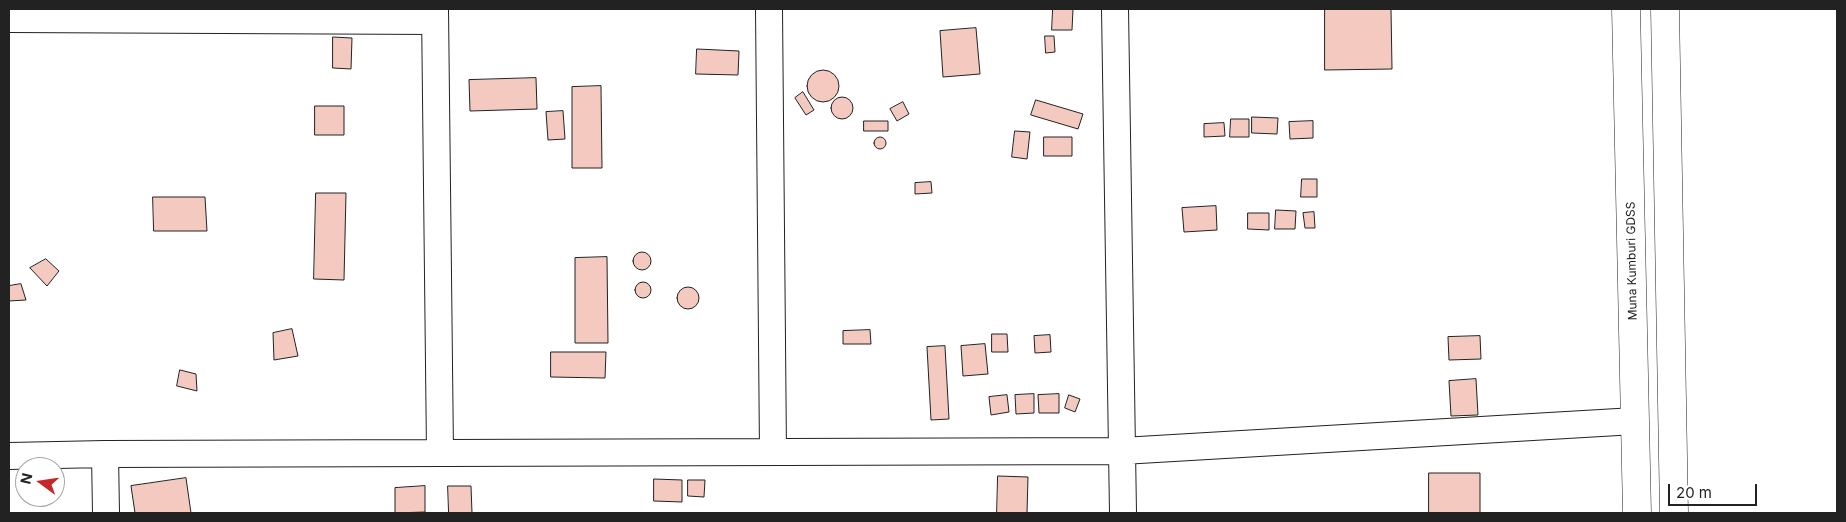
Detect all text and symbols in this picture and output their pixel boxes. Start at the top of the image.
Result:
street label: Muna Kumburi GDSS [1624,201,1640,321]
north arrow [15,457,65,507]
text: N [16,471,35,486]
scale bar [1671,474,1760,506]
text: 20 m [1676,483,1712,502]

